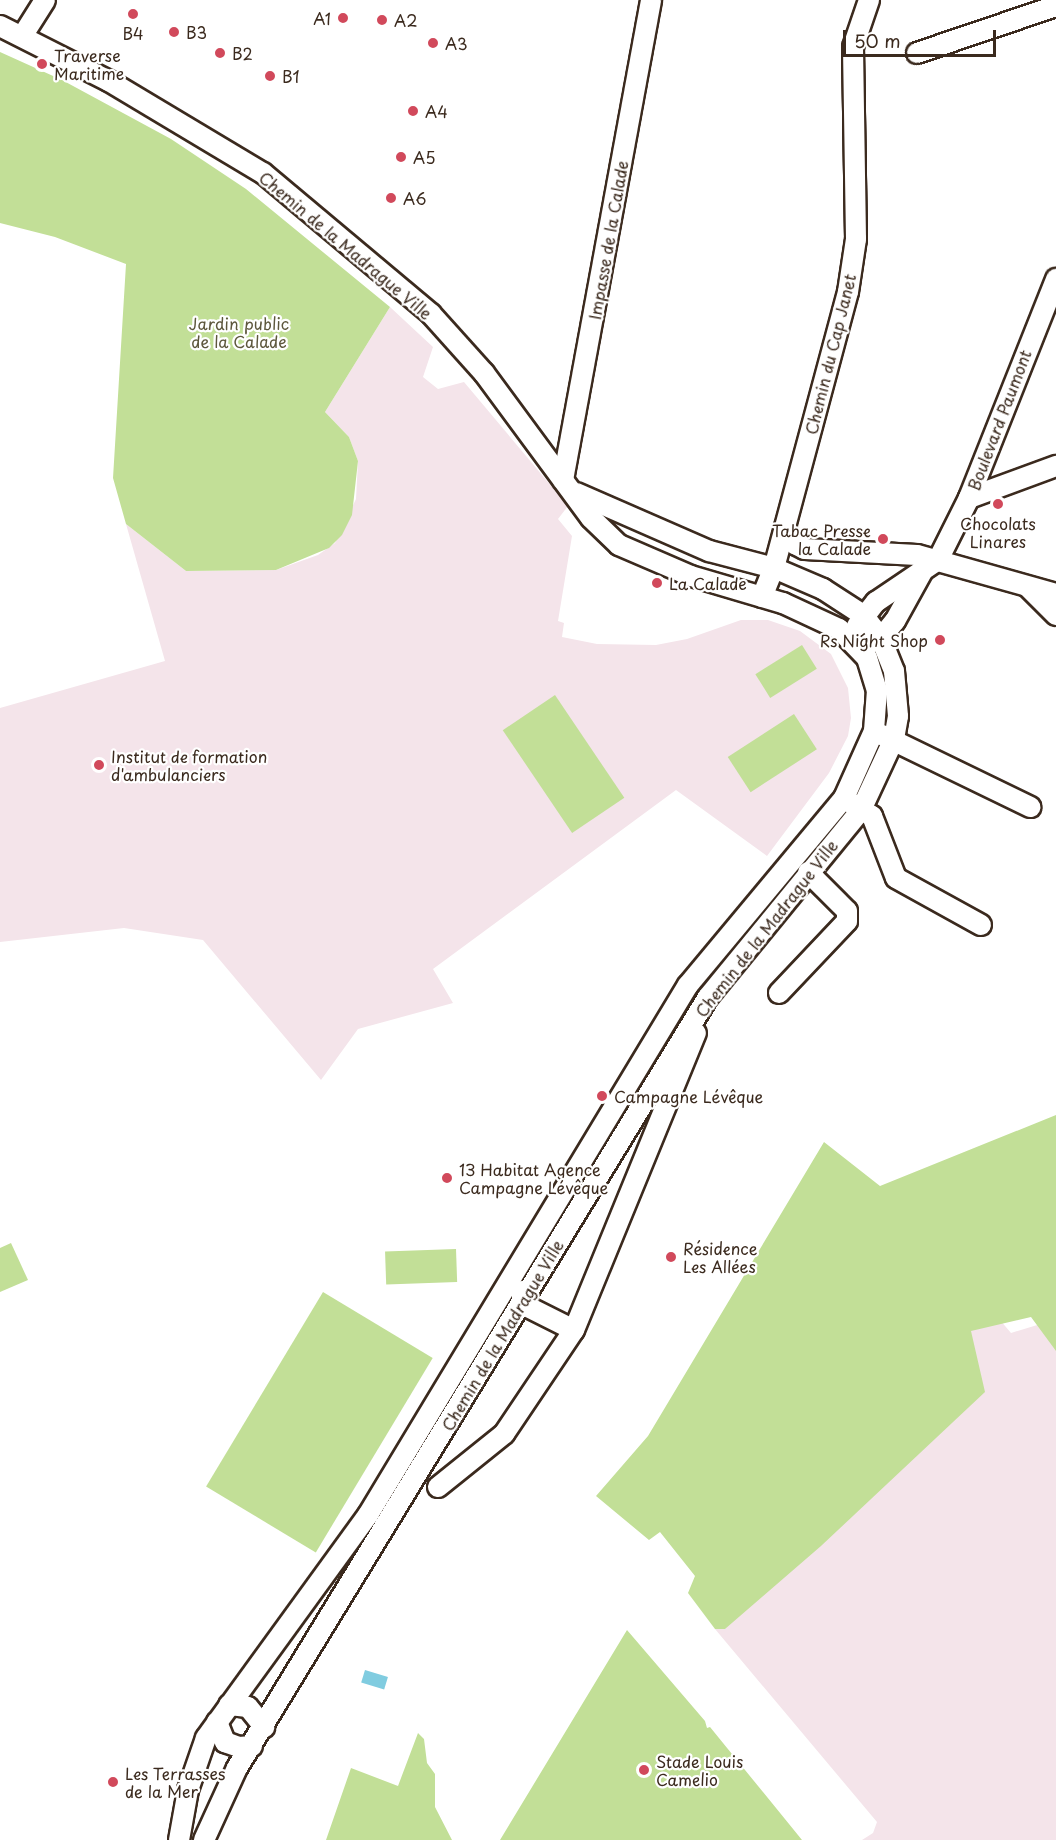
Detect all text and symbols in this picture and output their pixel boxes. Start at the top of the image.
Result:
marker: B4 [126,7,140,21]
place label: A1 [313,8,331,28]
place label: A2 [394,10,418,30]
marker: A1 [336,11,350,25]
marker: A2 [375,13,389,27]
scale bar [846,18,999,56]
place label: B3 [186,22,207,42]
place label: B4 [122,23,144,43]
marker: B3 [167,25,181,39]
text: 50 m [854,27,901,54]
place label: A3 [445,33,468,53]
marker: A3 [426,36,440,50]
place label: B2 [232,43,253,63]
place label: Traverse Maritime [54,45,124,83]
marker: B2 [213,46,227,60]
marker: Traverse Maritime [35,57,49,71]
place label: B1 [282,66,300,86]
marker: B1 [263,69,277,83]
place label: A4 [425,101,448,121]
marker: A4 [406,104,420,118]
place label: A5 [413,147,436,167]
marker: A5 [394,150,408,164]
street label: Impasse de la Calade [584,158,632,322]
street label: Chemin de la Madrague Ville [255,166,437,324]
place label: A6 [403,188,426,208]
marker: A6 [384,191,398,205]
street label: Chemin du Cap Janet [800,271,860,437]
park label: Jardin public de la Calade [189,313,289,351]
street label: Boulevard Paumont [963,347,1035,493]
marker: Chocolats Linares [991,497,1005,511]
place label: Chocolats Linares [960,513,1036,551]
place label: Tabac Presse la Calade [771,520,871,558]
marker: Tabac Presse la Calade [876,532,890,546]
place label: La Calade [669,573,746,593]
marker: La Calade [650,576,664,590]
place label: Rs Night Shop [818,630,928,650]
marker: Rs Night Shop [933,633,947,647]
place label: Institut de formation d'ambulanciers [111,746,270,784]
marker: Institut de formation d'ambulanciers [92,758,106,772]
street label: Chemin de la Madrague Ville [690,835,842,1021]
place label: Campagne Lévêque [614,1086,764,1106]
marker: Campagne Lévêque [595,1089,609,1103]
place label: 13 Habitat Agence Campagne Lévêque [459,1159,609,1197]
marker: 13 Habitat Agence Campagne Lévêque [440,1171,454,1185]
street label: Chemin de la Madrague Ville [437,1235,567,1435]
place label: Résidence Les Allées [683,1238,759,1276]
marker: Résidence Les Allées [664,1250,678,1264]
place label: Stade Louis Camelio [656,1751,743,1789]
place label: Les Terrasses de la Mer [125,1763,226,1801]
marker: Stade Louis Camelio [637,1763,651,1777]
marker: Les Terrasses de la Mer [106,1775,120,1789]

